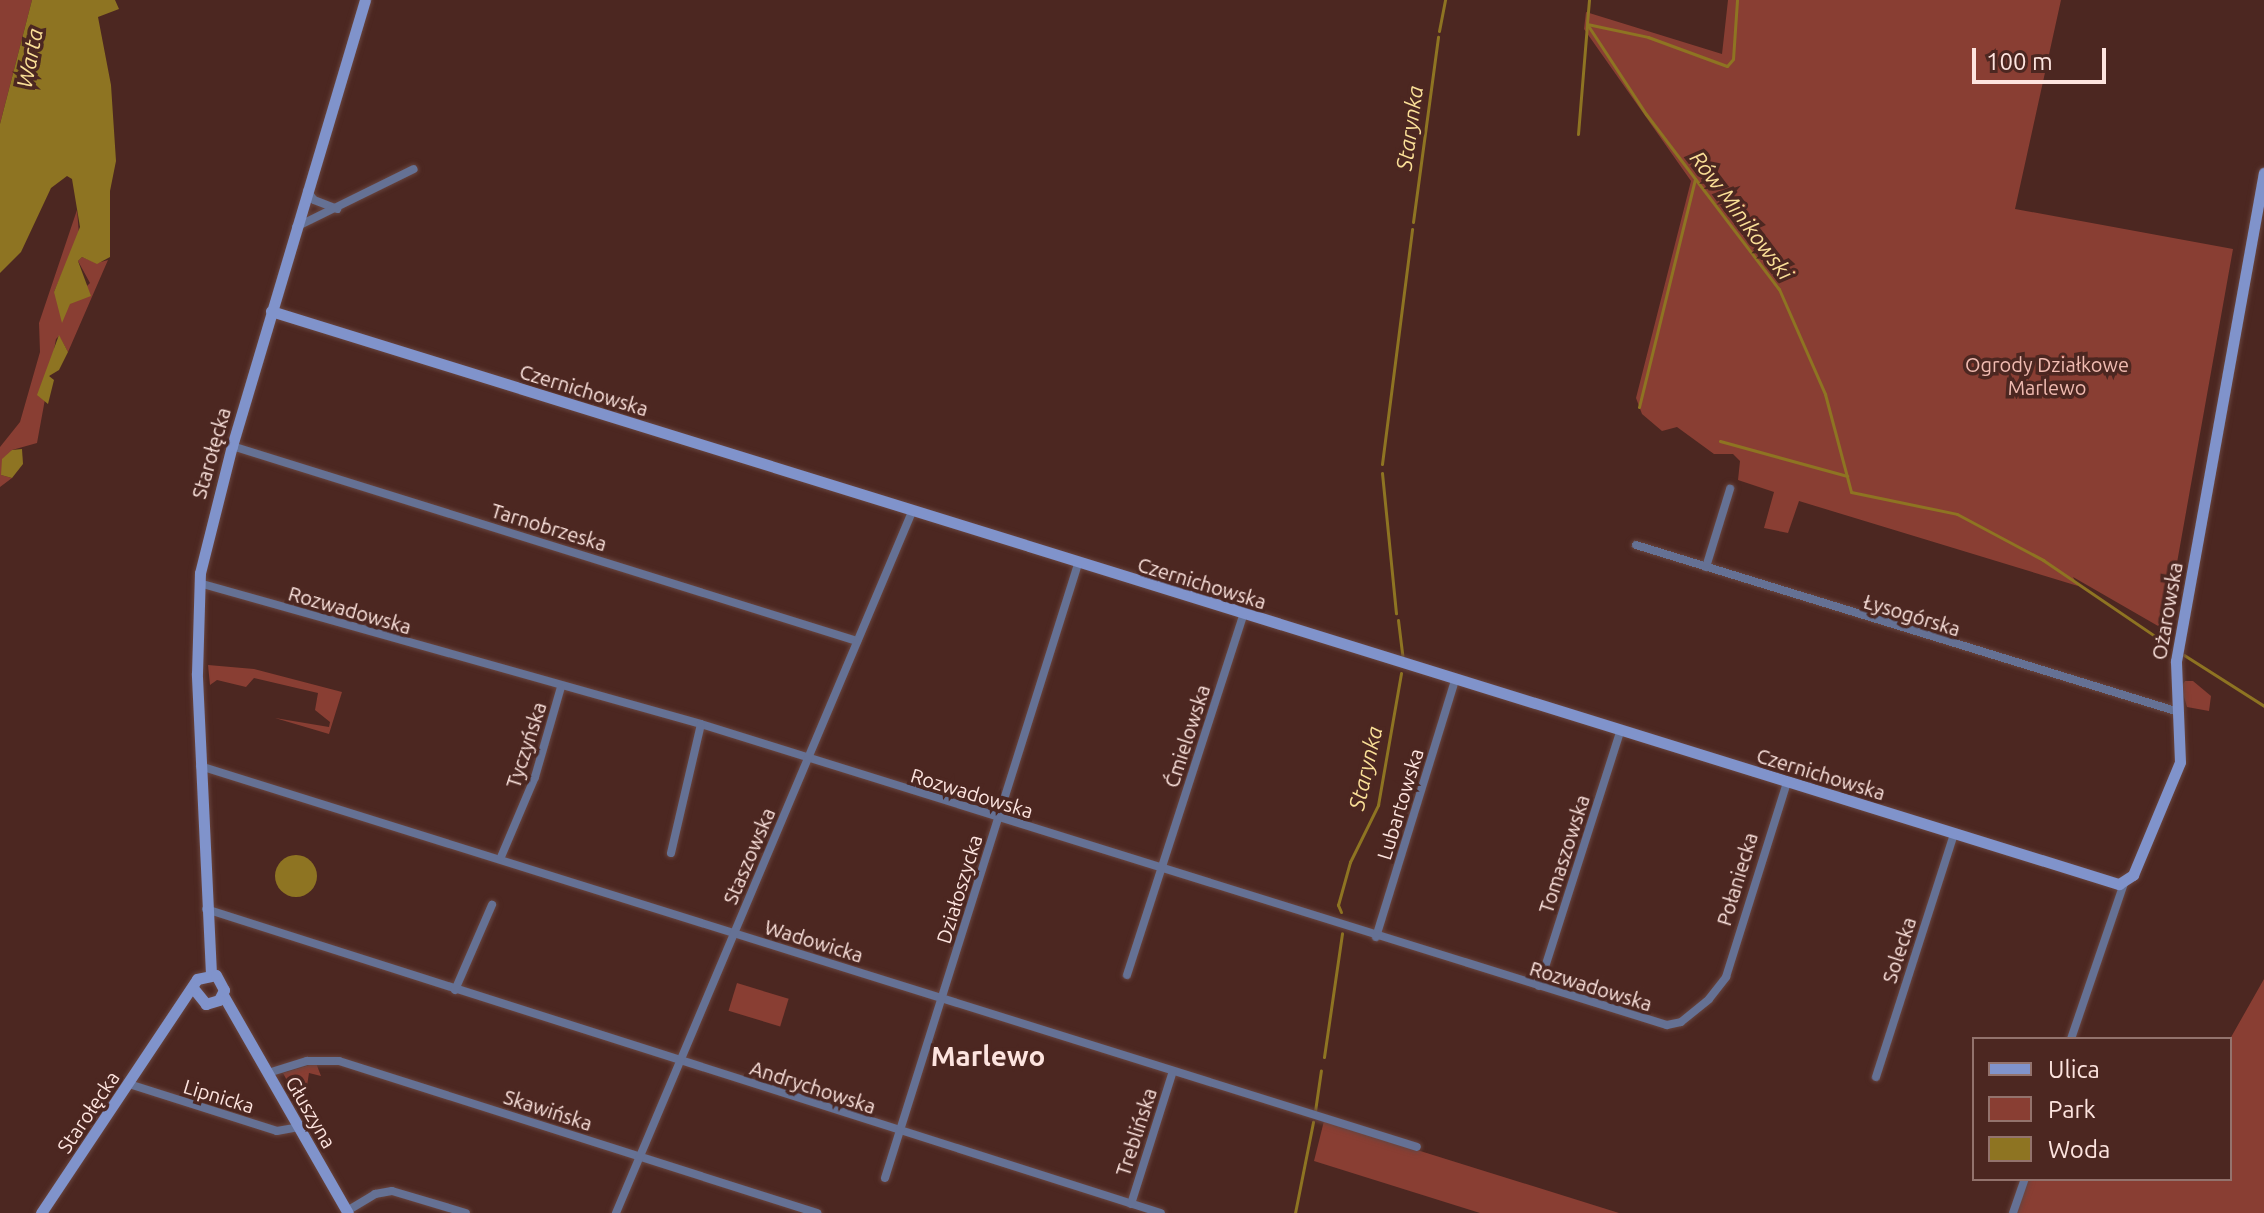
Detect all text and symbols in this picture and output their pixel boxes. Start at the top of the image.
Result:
water label: Warta [10,26,48,90]
scale bar [1976,32,2110,82]
text: 100 m [1986,48,2053,75]
water label: Starynka [1390,84,1428,172]
water label: Rów Minikowski [1685,145,1799,285]
park label: Ogrody Działkowe Marlewo [1965,353,2129,400]
street label: Czernichowska [517,359,651,421]
street label: Starołęcka [187,405,235,501]
street label: Tarnobrzeska [488,498,610,556]
street label: Czernichowska [1135,552,1269,614]
street label: Ożarowska [2147,560,2187,662]
street label: Rozwadowska [286,581,414,639]
street label: Łysogórska [1861,589,1963,641]
street label: Ćmielowska [1159,681,1215,791]
street label: Tyczyńska [501,699,551,791]
water label: Starynka [1343,723,1387,813]
street label: Czernichowska [1754,743,1888,805]
street label: Lubartowska [1372,745,1428,863]
street label: Rozwadowska [908,763,1036,823]
street label: Tomaszowska [1534,792,1594,916]
street label: Staszowska [718,804,780,908]
street label: Połaniecka [1711,830,1763,928]
street label: Działoszycka [931,832,987,946]
street label: Solecka [1877,914,1921,986]
street label: Wadowicka [762,915,866,967]
street label: Rozwadowska [1527,956,1655,1016]
legend [1972,1037,2232,1181]
district label: Marlewo [931,1039,1045,1073]
street label: Andrychowska [747,1055,879,1119]
text: Ulica [2048,1056,2100,1083]
street label: Starołęcka [52,1066,124,1158]
street label: Głuszyna [281,1072,341,1152]
street label: Lipnicka [181,1074,257,1118]
street label: Skawińska [501,1084,595,1136]
street label: Treblińska [1110,1085,1162,1179]
text: Park [2048,1096,2096,1123]
text: Woda [2048,1136,2110,1163]

